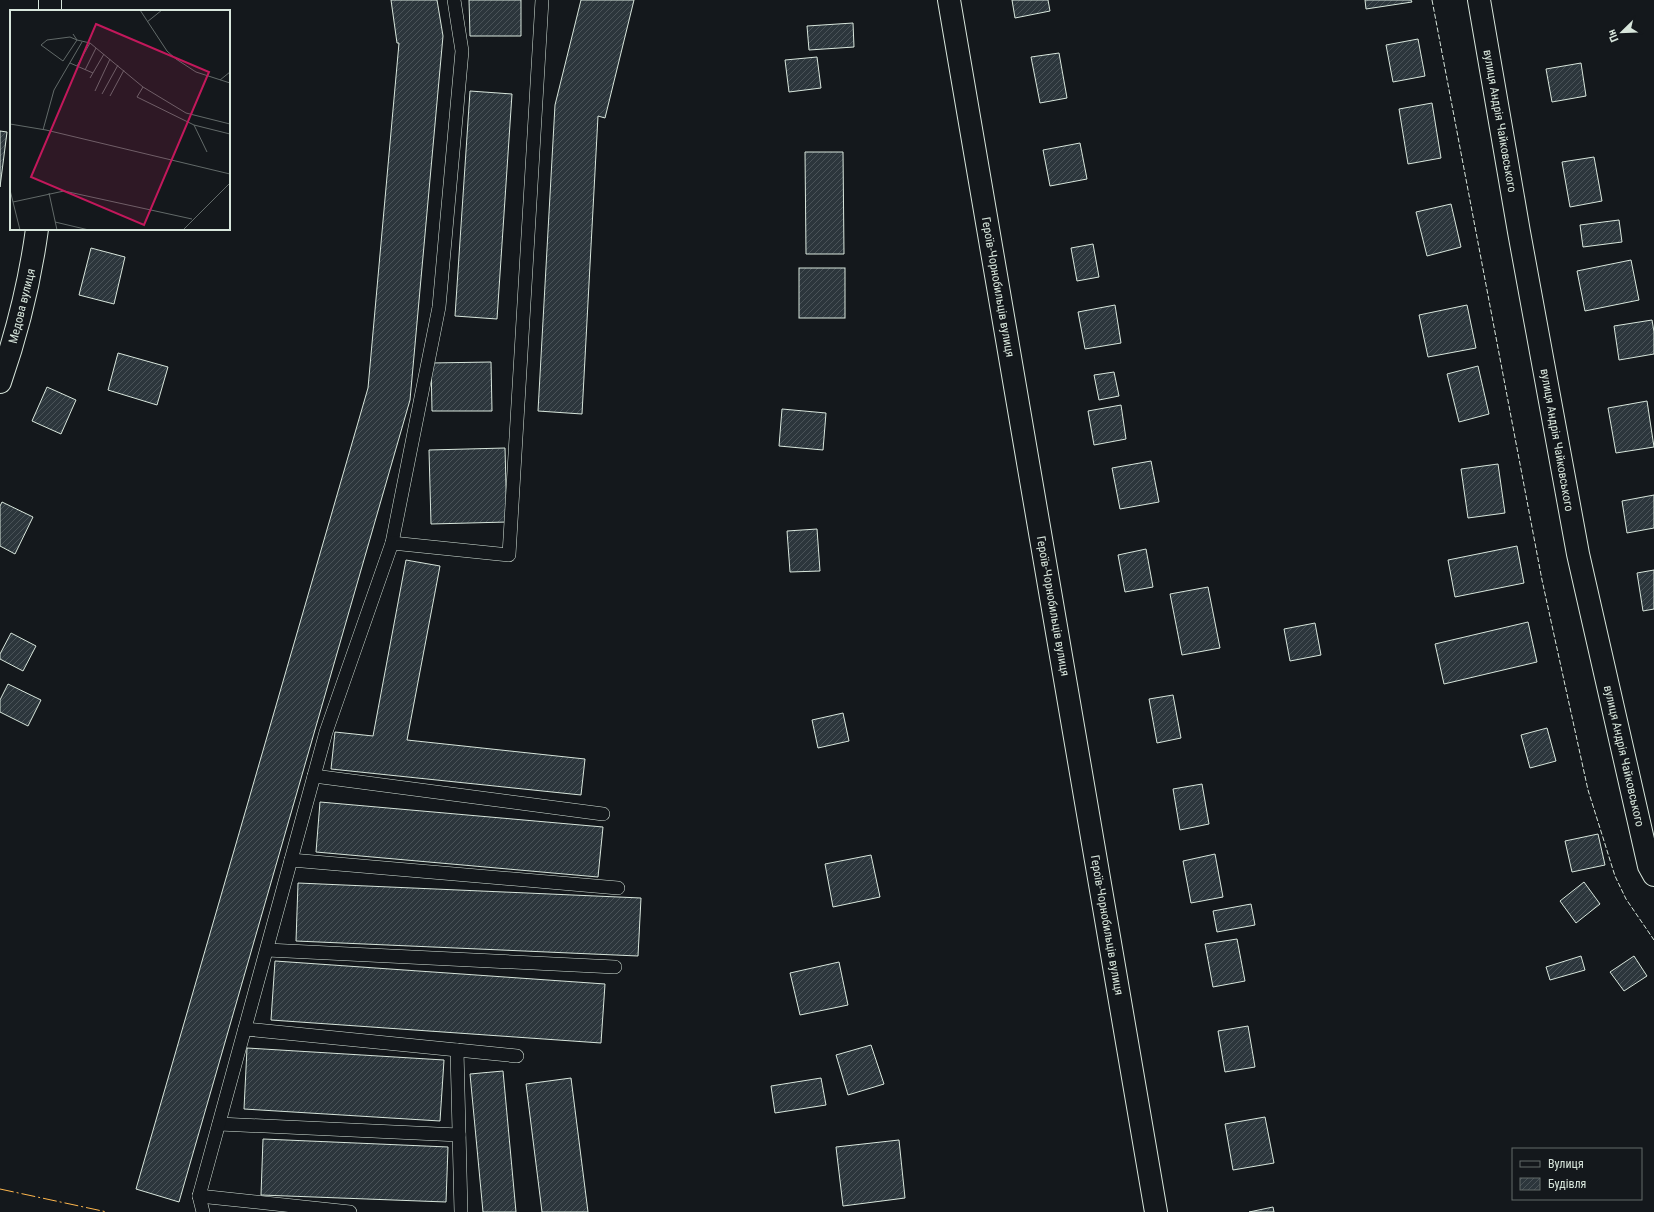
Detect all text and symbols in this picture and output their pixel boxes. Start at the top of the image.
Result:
inset map [10,10,230,230]
north arrow [1602,12,1642,52]
text: Пн [1605,28,1622,44]
street label: вулиця Андрія Чайковського [1481,49,1519,193]
street label: Героїв-Чорнобильців вулиця [979,216,1017,358]
street label: Медова вулиця [6,267,38,345]
street label: вулиця Андрія Чайковського [1538,368,1576,512]
street label: Героїв-Чорнобильців вулиця [1034,535,1072,677]
street label: вулиця Андрія Чайковського [1601,684,1647,828]
street label: Героїв-Чорнобильців вулиця [1088,854,1126,996]
legend [1512,1148,1642,1200]
text: Вулиця [1548,1157,1584,1171]
text: Будівля [1548,1177,1586,1191]

